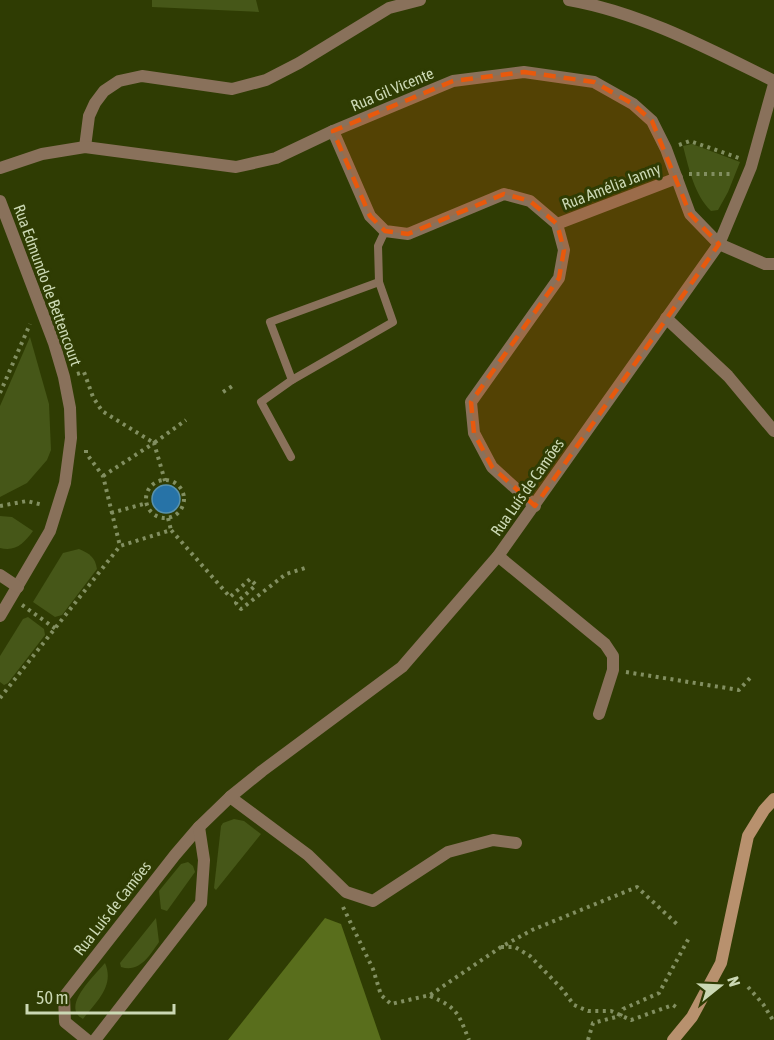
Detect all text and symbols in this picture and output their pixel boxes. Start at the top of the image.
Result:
street label: Rua Gil Vicente [348,63,436,115]
street label: Rua Amélia Janny [559,159,664,214]
street label: Rua Edmundo de Bettencourt [10,202,86,368]
street label: Rua Luís de Camões [487,435,567,539]
street label: Rua Luís de Camões [70,857,155,959]
north arrow [690,956,750,1016]
text: N [724,974,744,989]
scale bar [27,977,174,1015]
text: 50 m [36,987,68,1008]

